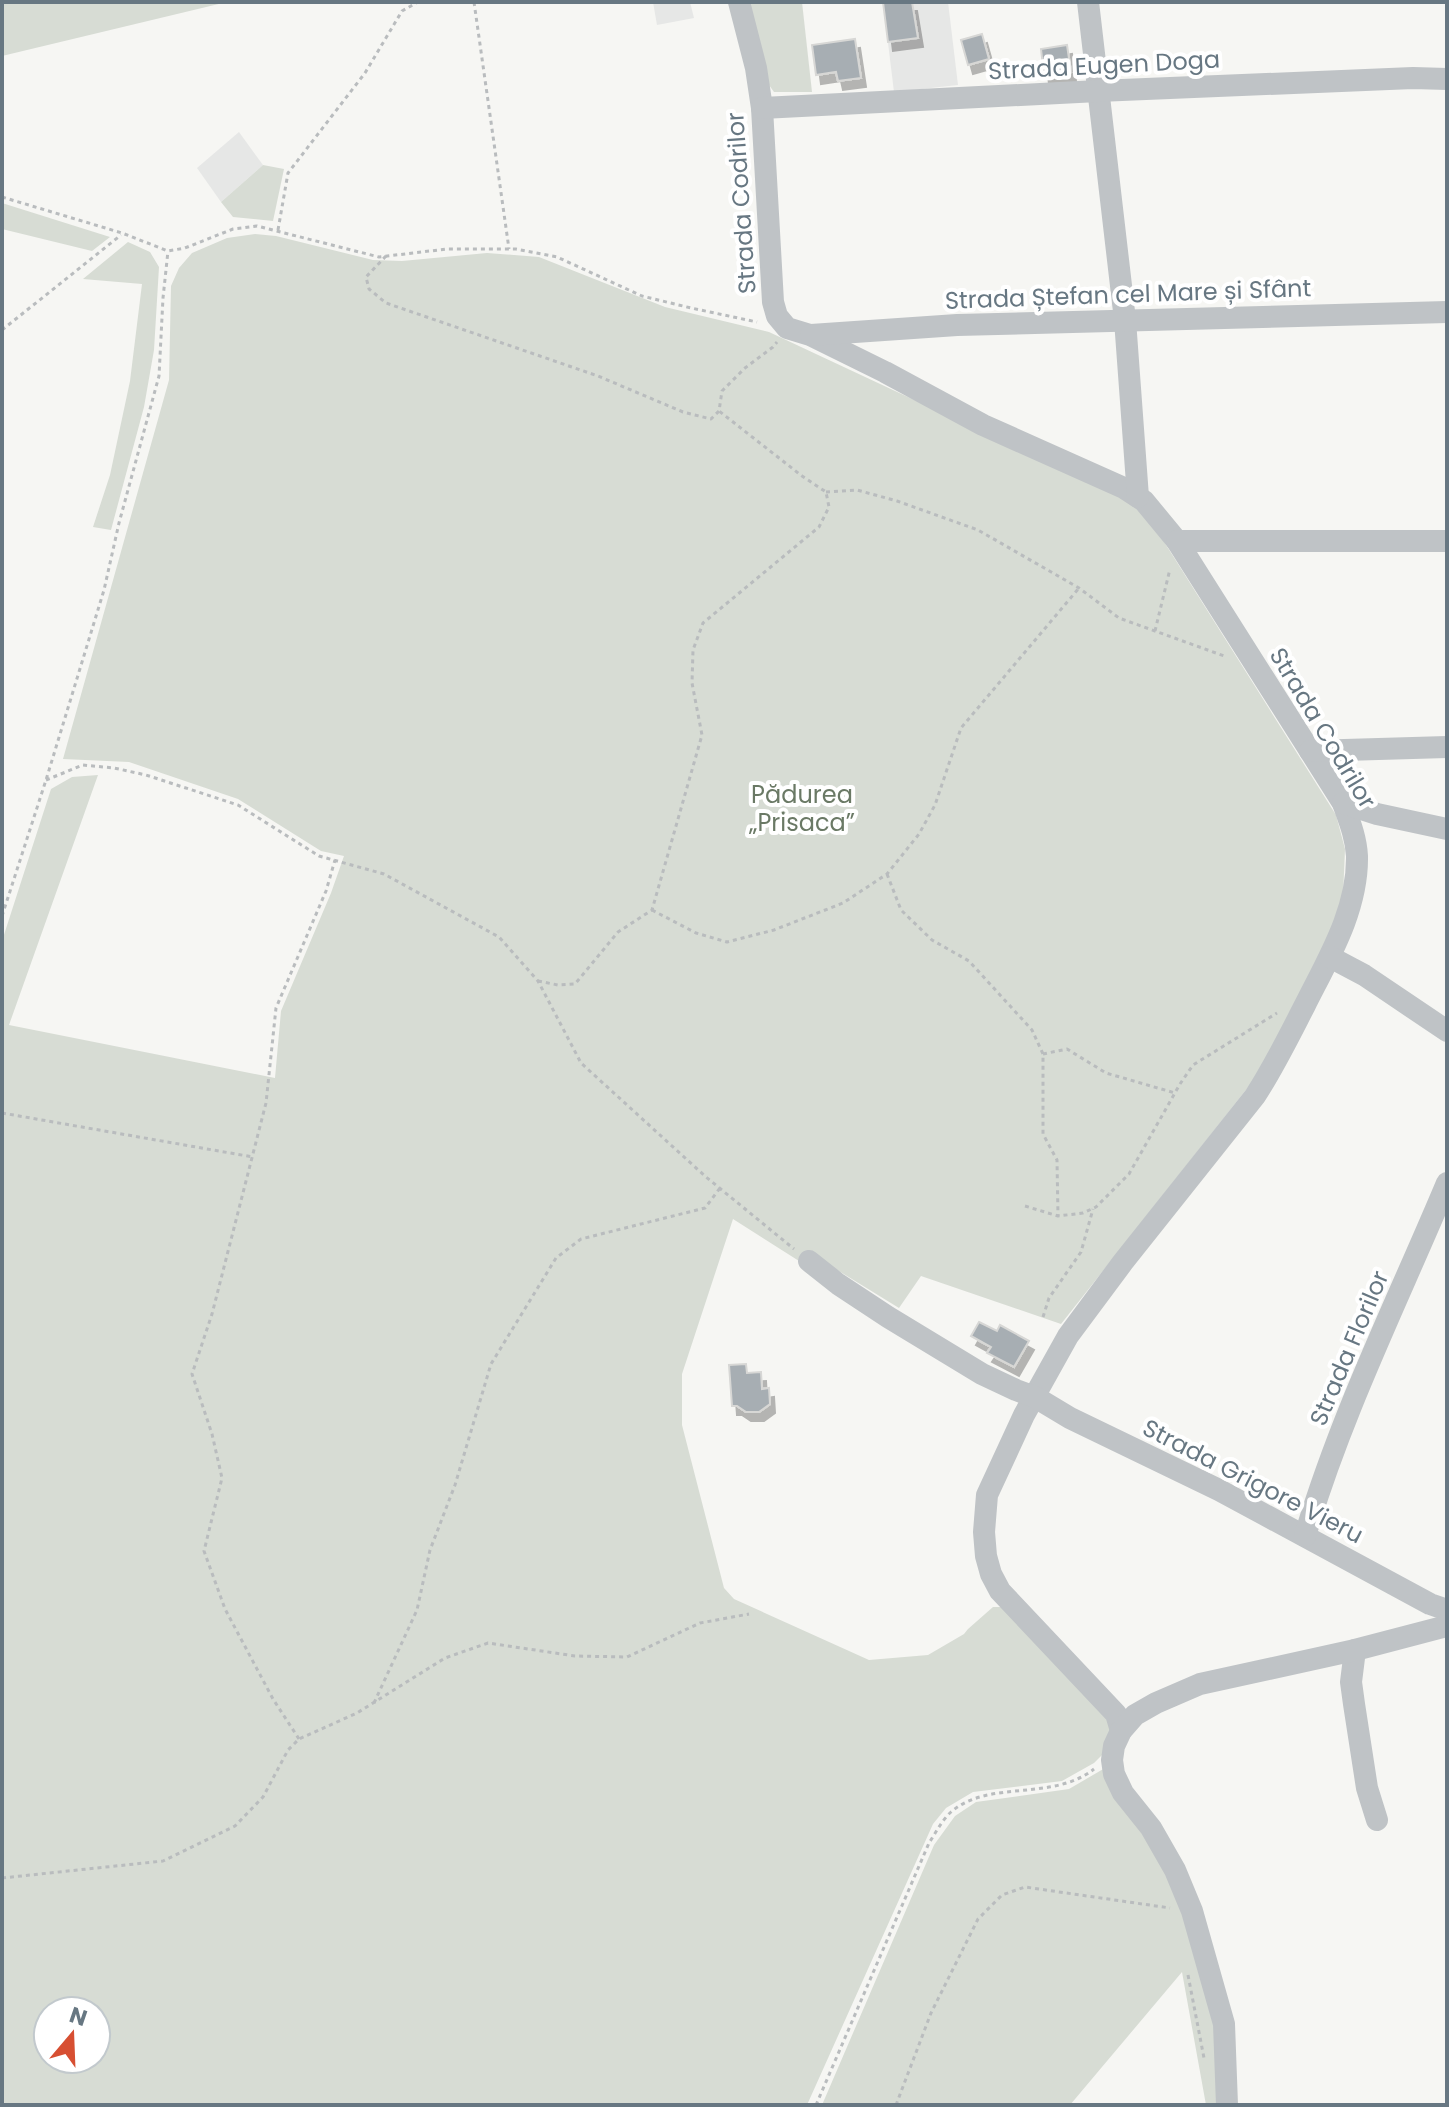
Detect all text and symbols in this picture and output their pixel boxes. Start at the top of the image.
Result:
street label: Strada Eugen Doga [987,42,1221,88]
street label: Strada Codrilor [718,111,764,295]
street label: Strada Ștefan cel Mare și Sfânt [944,271,1312,317]
street label: Strada Codrilor [1262,641,1384,815]
park label: Pădurea „Prisaca” [748,778,855,839]
street label: Strada Florilor [1302,1265,1396,1431]
street label: Strada Grigore Vieru [1137,1411,1369,1551]
north arrow [32,1995,112,2075]
text: N [65,1999,91,2034]

